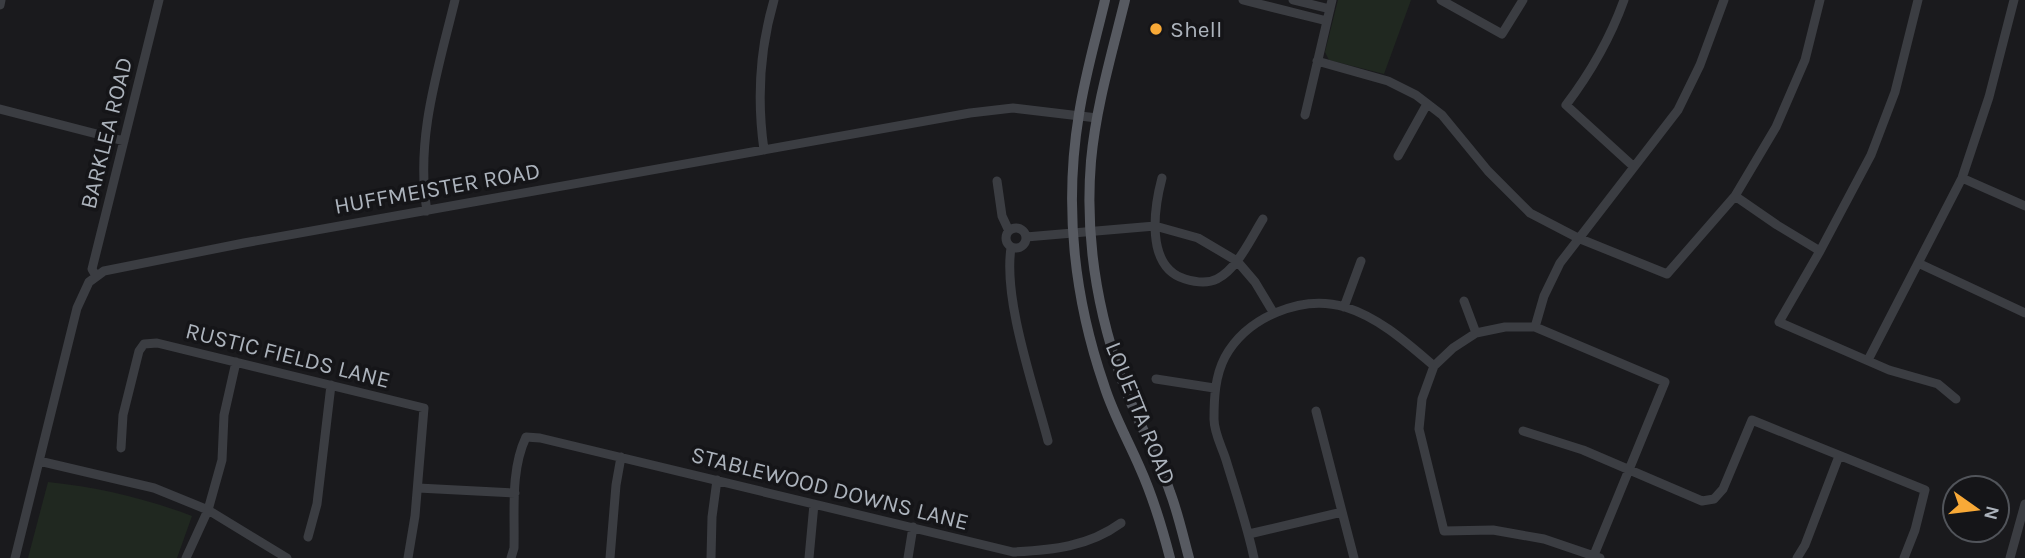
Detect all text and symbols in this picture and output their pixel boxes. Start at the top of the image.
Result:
place label: Shell [1170,16,1222,43]
marker: Shell [1148,21,1164,37]
street label: BARKLEA ROAD [75,55,138,212]
street label: HUFFMEISTER ROAD [332,157,542,220]
street label: RUSTIC FIELDS LANE [183,317,393,394]
street label: LOUETTA ROAD [1100,338,1181,489]
street label: STABLEWOOD DOWNS LANE [688,441,971,536]
north arrow [1941,474,2011,544]
text: N [1979,504,2004,522]

